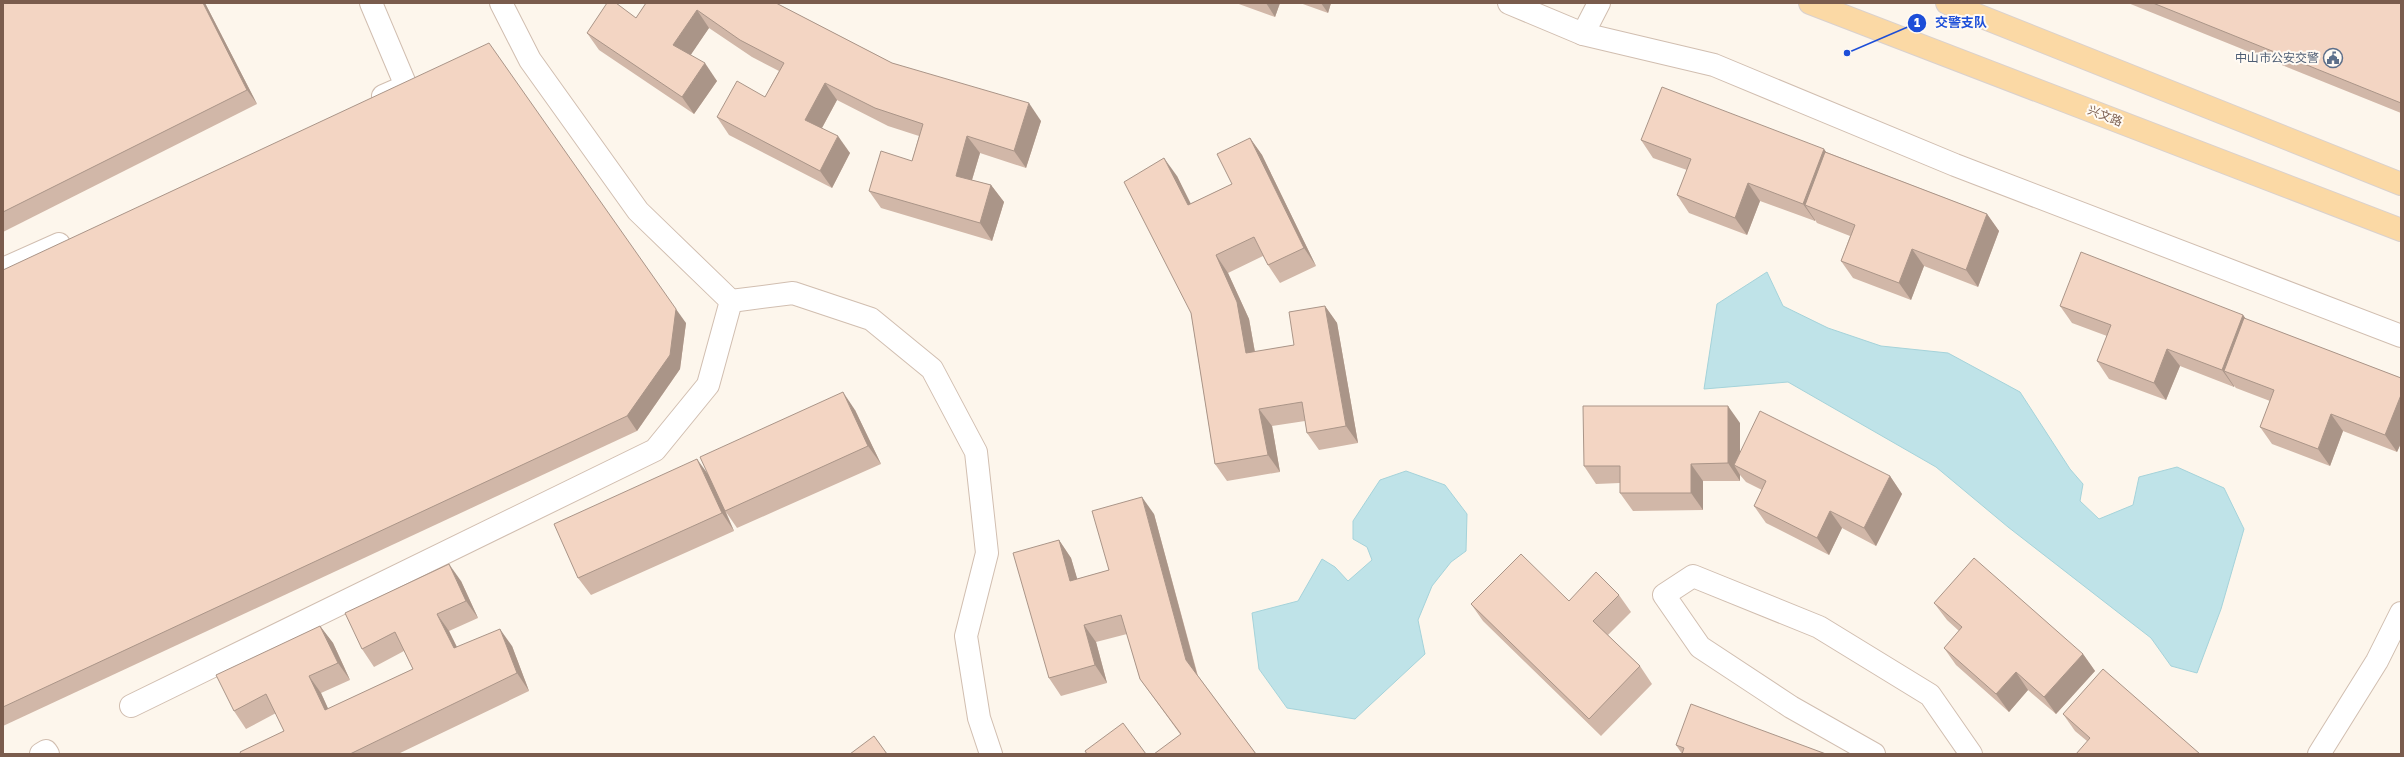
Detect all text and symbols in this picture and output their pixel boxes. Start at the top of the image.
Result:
callout: 交警支队 [1907,10,1995,35]
text: 交警支队 [1935,14,1987,30]
text: 1 [1914,15,1920,30]
public building icon: 中山市公安交警 [2322,47,2344,69]
place label: 中山市公安交警 [2235,50,2319,65]
street label: 兴文路 [2086,102,2125,129]

